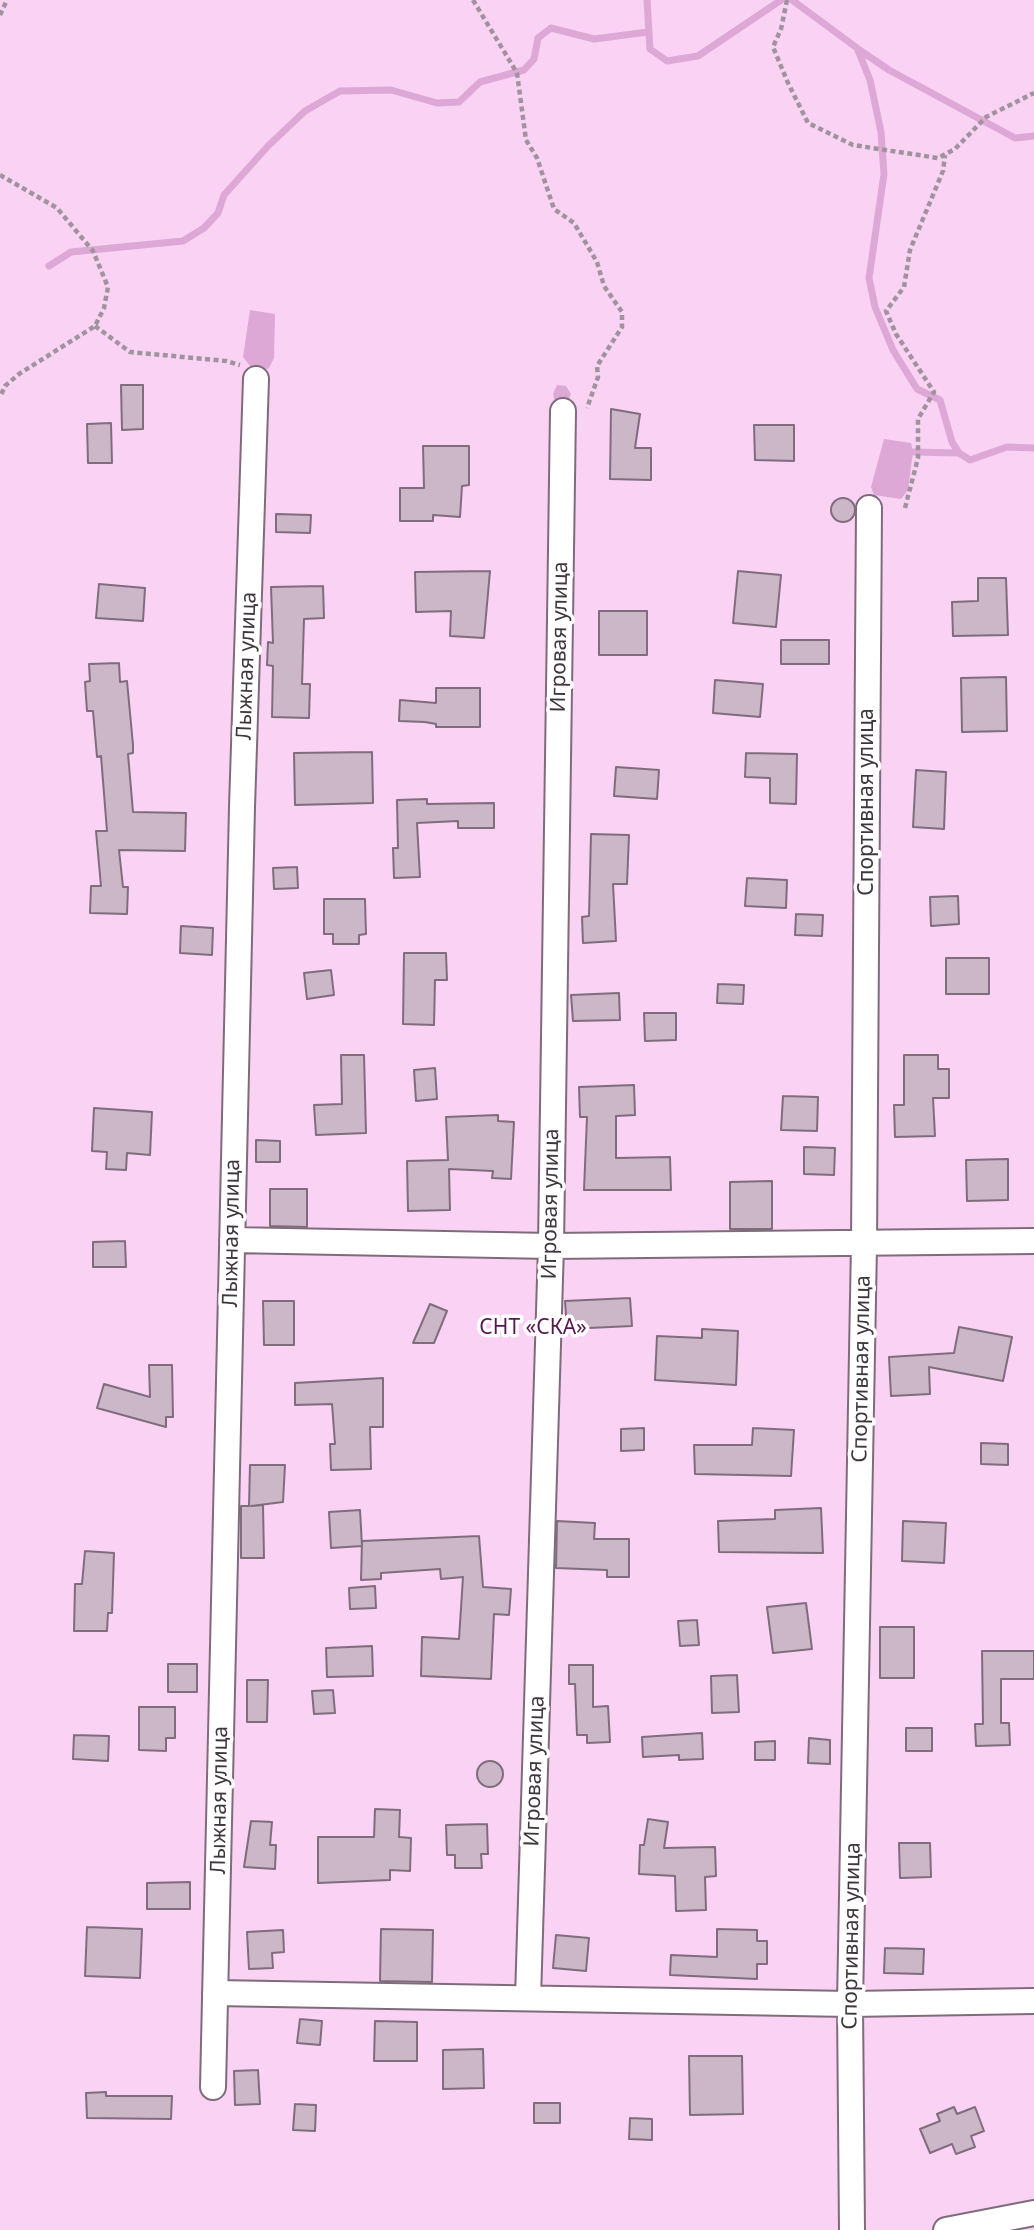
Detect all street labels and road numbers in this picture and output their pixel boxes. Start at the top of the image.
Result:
street label: Игровая улица [546,561,574,713]
street label: Лыжная улица [232,591,262,741]
street label: Спортивная улица [854,708,880,896]
street label: Игровая улица [537,1128,565,1280]
street label: Лыжная улица [218,1159,246,1307]
street label: Спортивная улица [848,1275,876,1463]
street label: Игровая улица [520,1695,550,1847]
street label: Лыжная улица [206,1726,234,1874]
street label: Спортивная улица [838,1842,866,2030]

